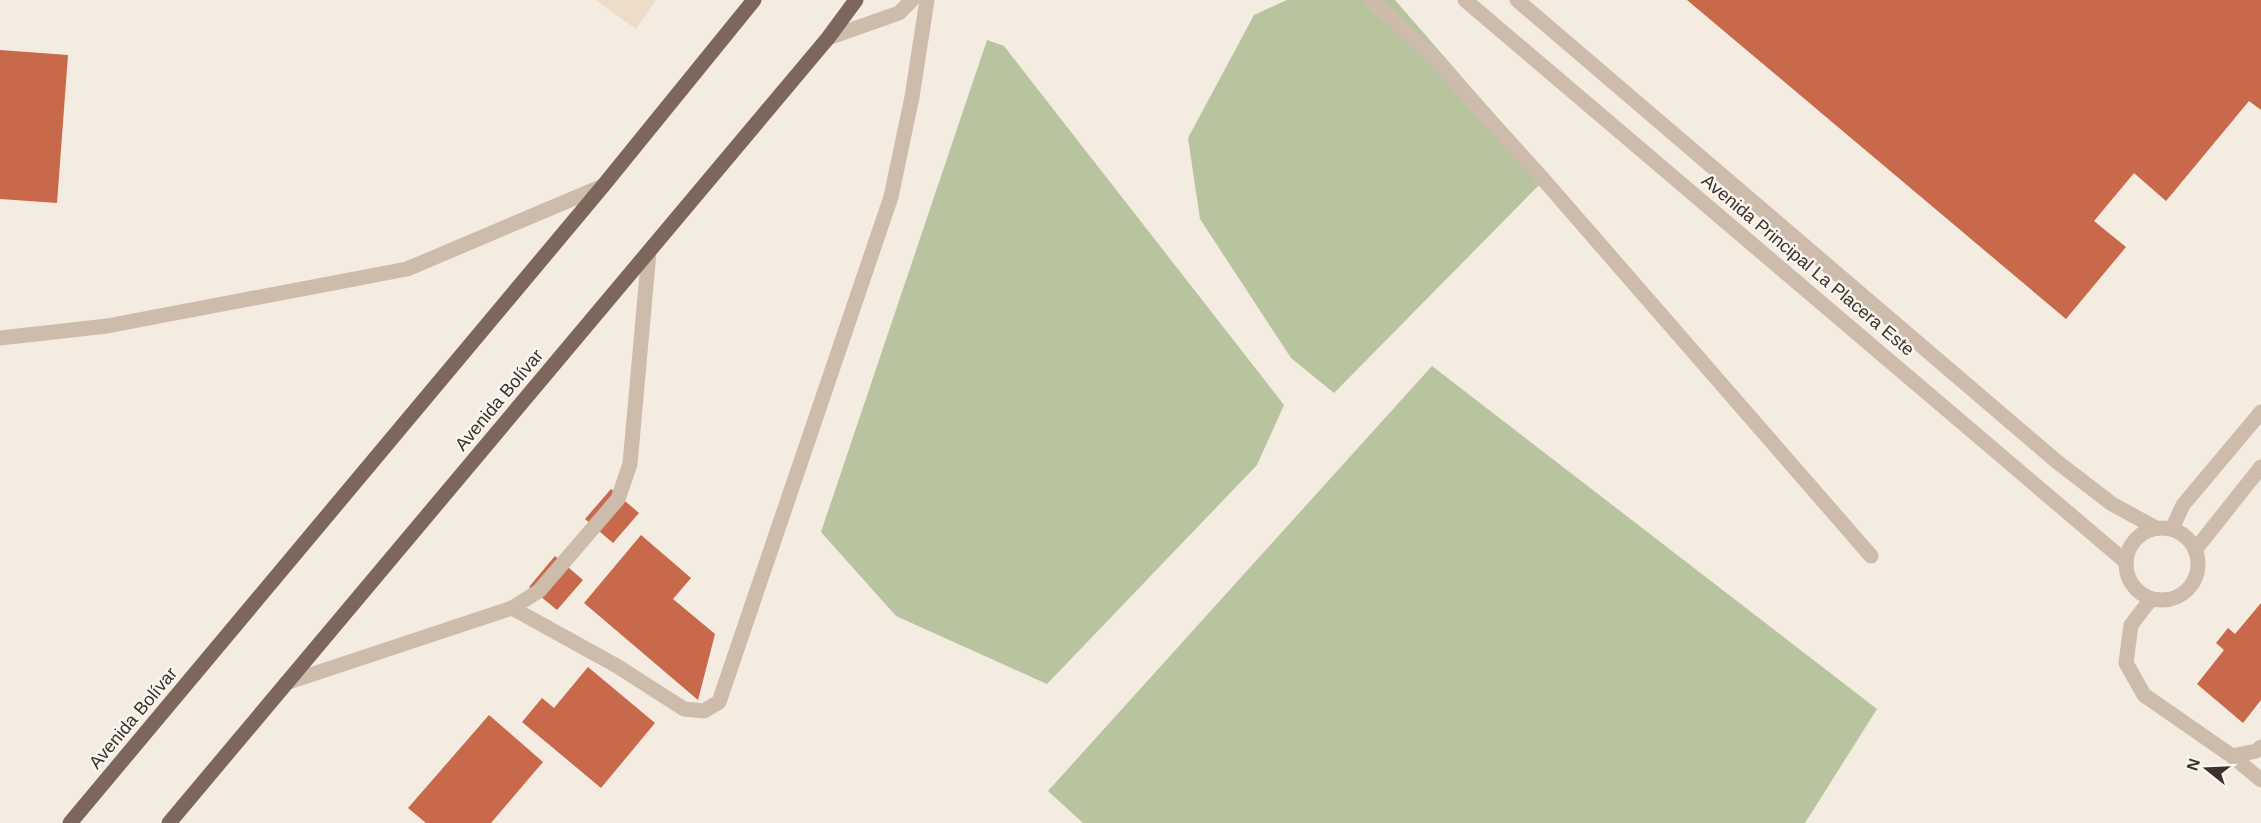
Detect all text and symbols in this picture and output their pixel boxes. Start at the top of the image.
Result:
street label: Avenida Principal La Placera Este [1698,170,1918,360]
street label: Avenida Bolívar [451,345,547,455]
street label: Avenida Bolívar [85,663,181,773]
north arrow [2177,739,2237,799]
text: N [2183,756,2203,773]

